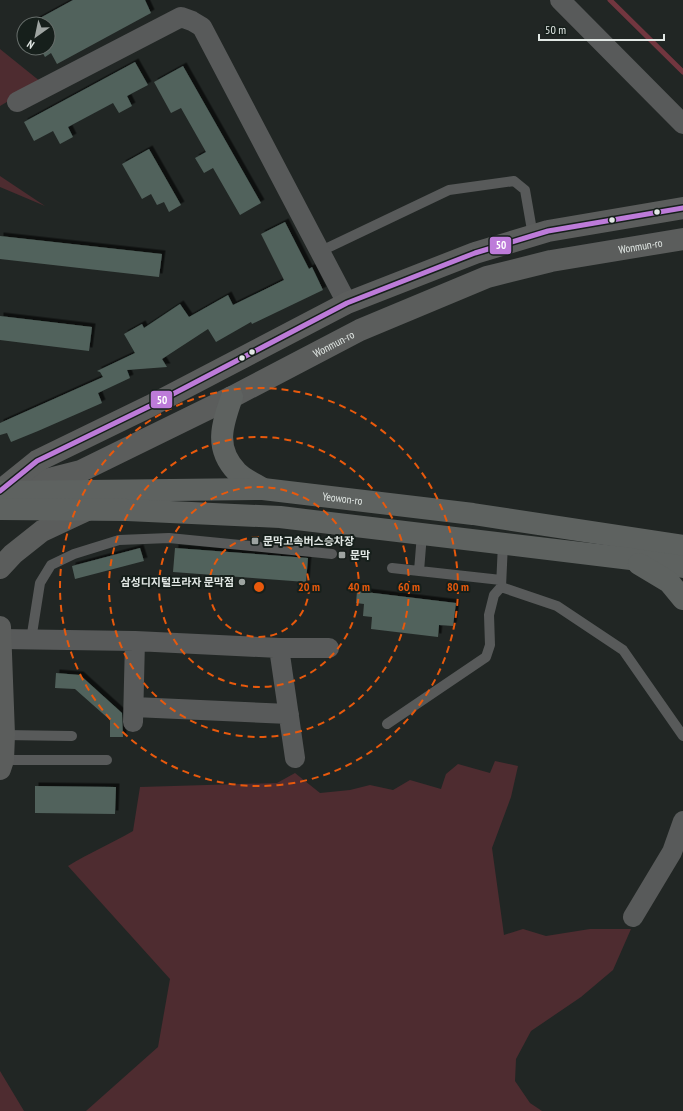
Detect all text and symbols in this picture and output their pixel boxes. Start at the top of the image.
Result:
north arrow [16,16,56,56]
scale bar [539,16,664,42]
text: 50 m [545,22,566,37]
text: N [24,37,37,52]
unlabelled marker [652,207,662,217]
unlabelled marker [607,215,617,225]
line badge: 50 [489,236,512,255]
street label: Wonmun-ro [617,236,664,257]
text: 50 [496,238,506,252]
street label: Wonmun-ro [311,327,357,360]
unlabelled marker [247,347,257,357]
unlabelled marker [237,353,247,363]
line badge: 50 [150,390,173,409]
text: 50 [157,393,167,407]
street label: Yeowon-ro [322,489,364,508]
place label: 문막고속버스승차장 [263,534,354,548]
marker: 문막고속버스승차장 [250,536,260,546]
place label: 문막 [350,548,370,562]
marker: 문막 [337,550,347,560]
place label: 삼성디지털프라자 문막점 [120,575,234,589]
marker: 삼성디지털프라자 문막점 [237,577,247,587]
text: 20 m [298,579,320,594]
text: 40 m [348,579,370,594]
text: 60 m [398,579,420,594]
text: 80 m [447,579,469,594]
centre of rings [252,580,266,594]

